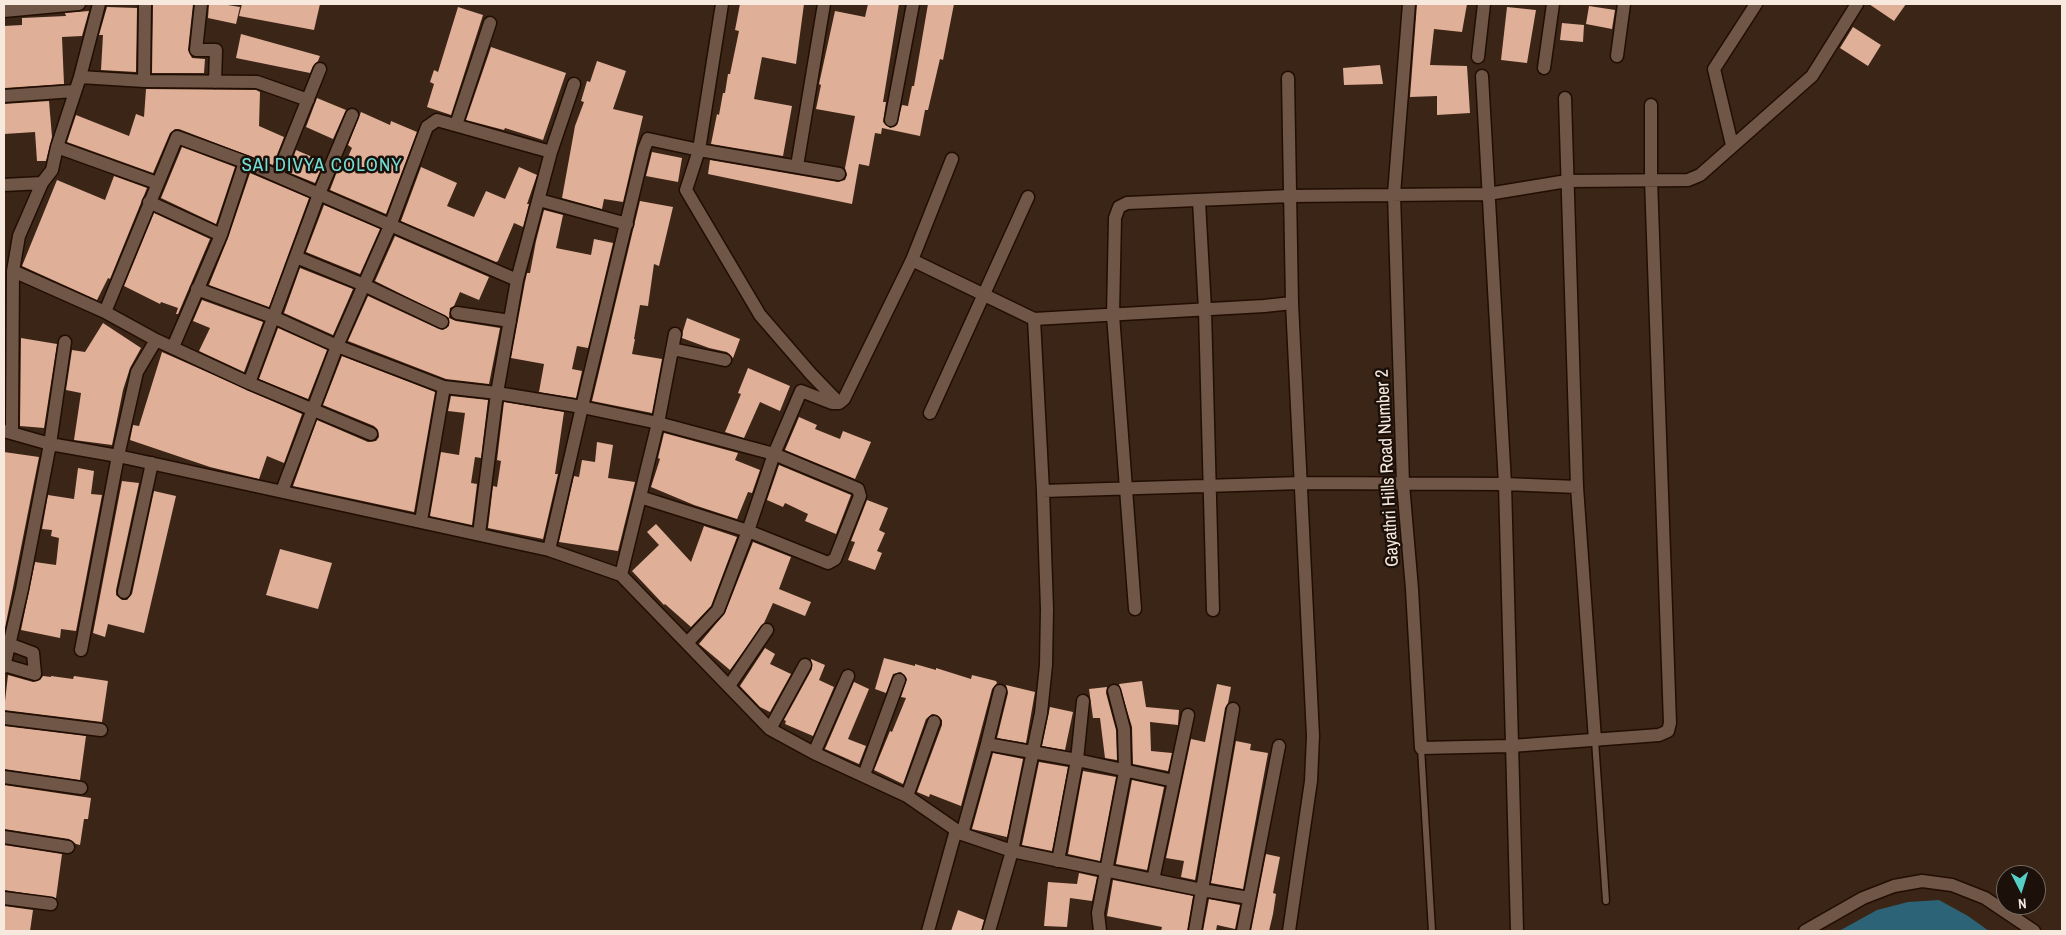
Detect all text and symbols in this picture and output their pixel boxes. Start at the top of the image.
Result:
district label: SAI DIVYA COLONY [239,155,405,177]
street label: Gayathri Hills Road Number 2 [1372,369,1404,567]
north arrow [1996,865,2046,915]
text: N [2017,895,2027,913]

